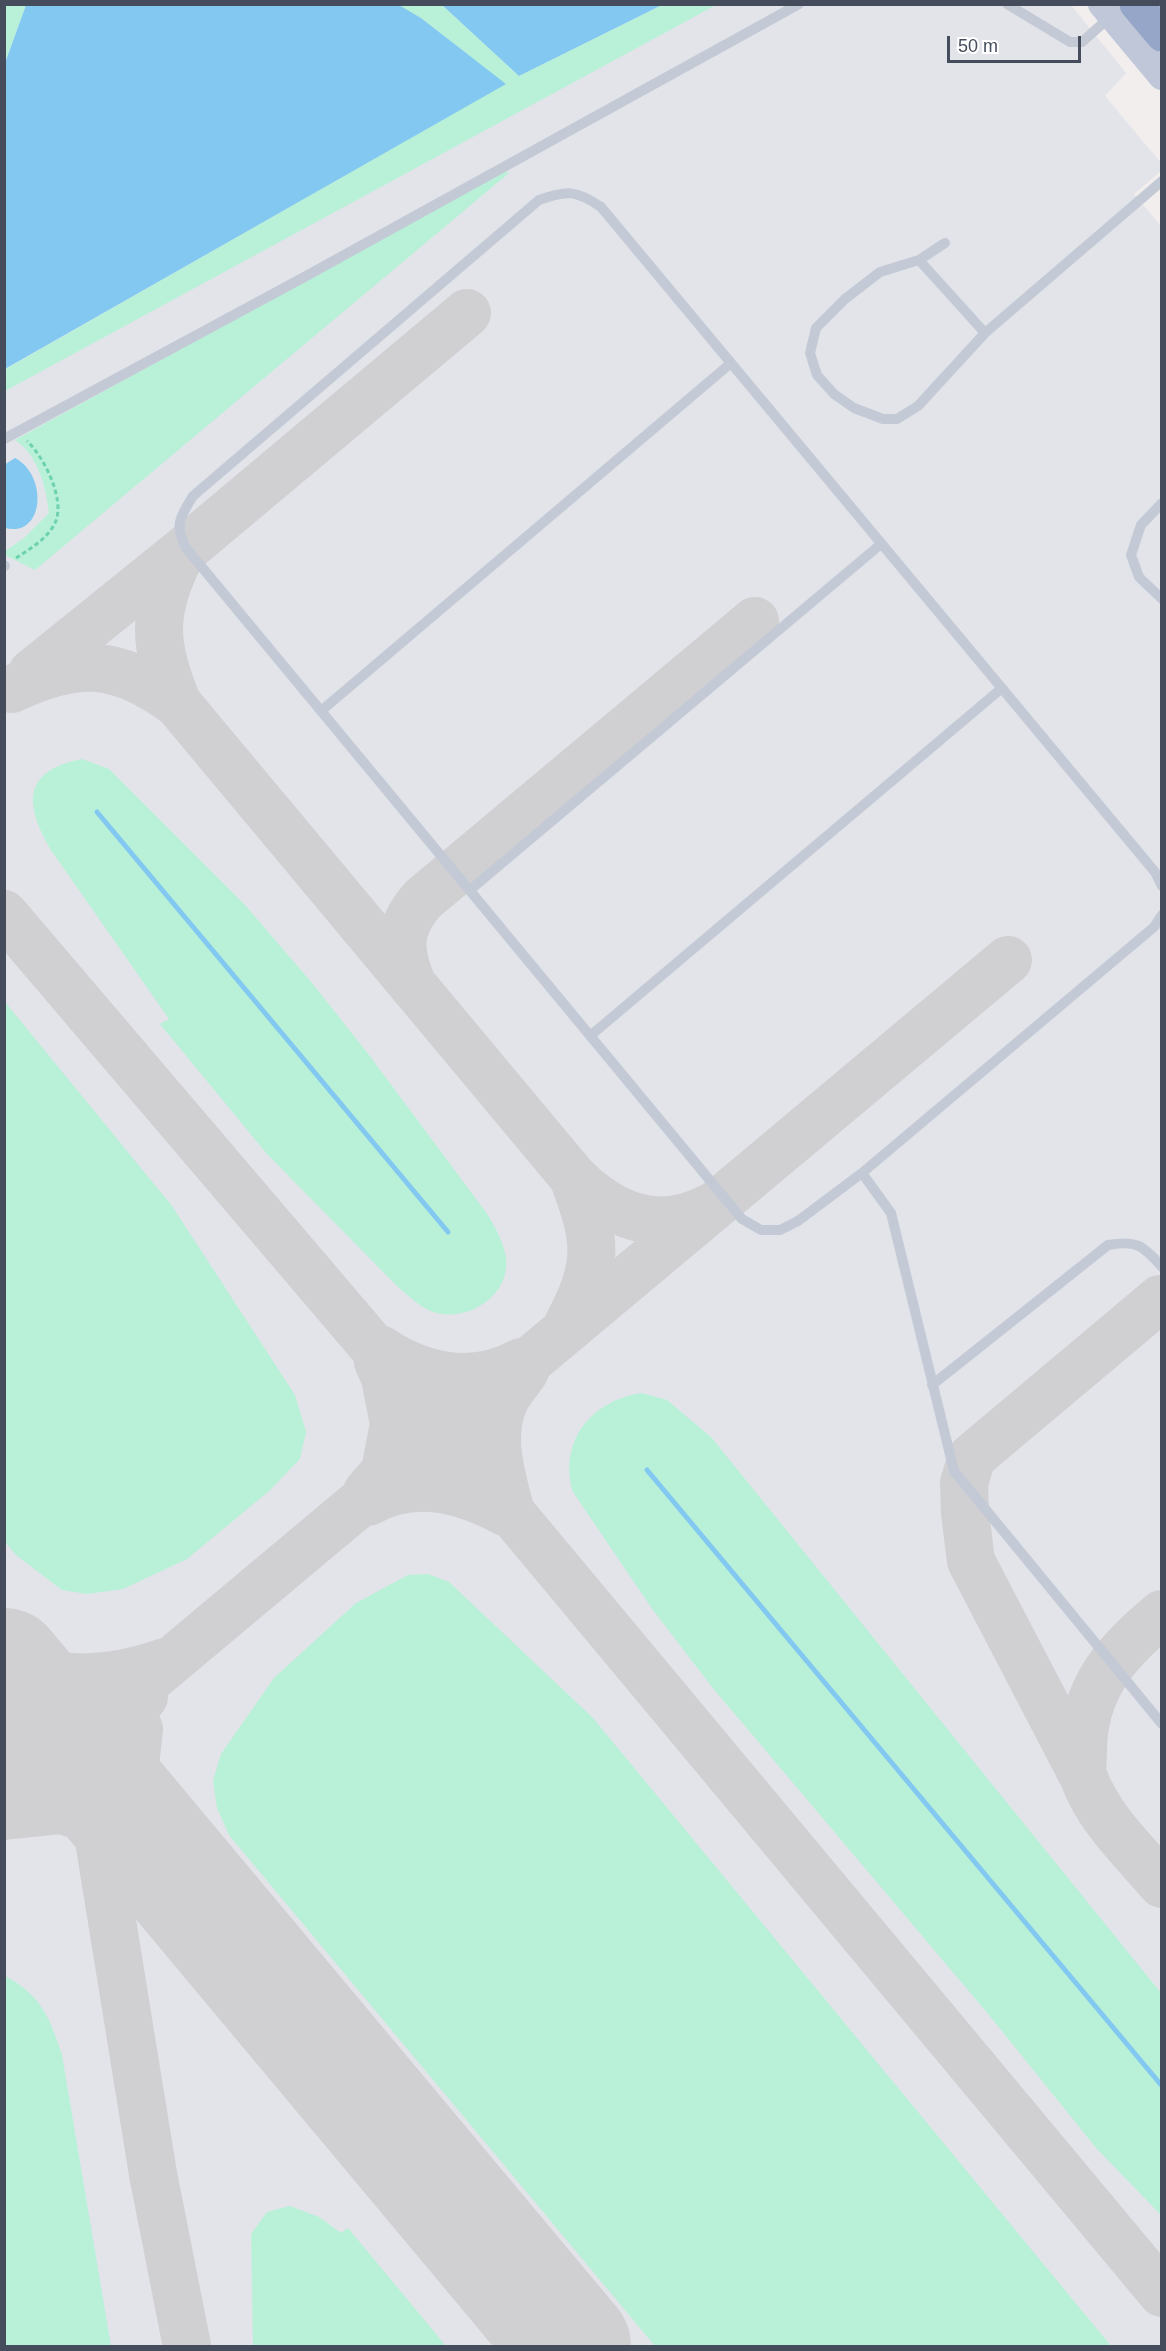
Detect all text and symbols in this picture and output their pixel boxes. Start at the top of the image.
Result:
scale bar [950,24,1084,62]
text: 50 m [958,36,998,56]

